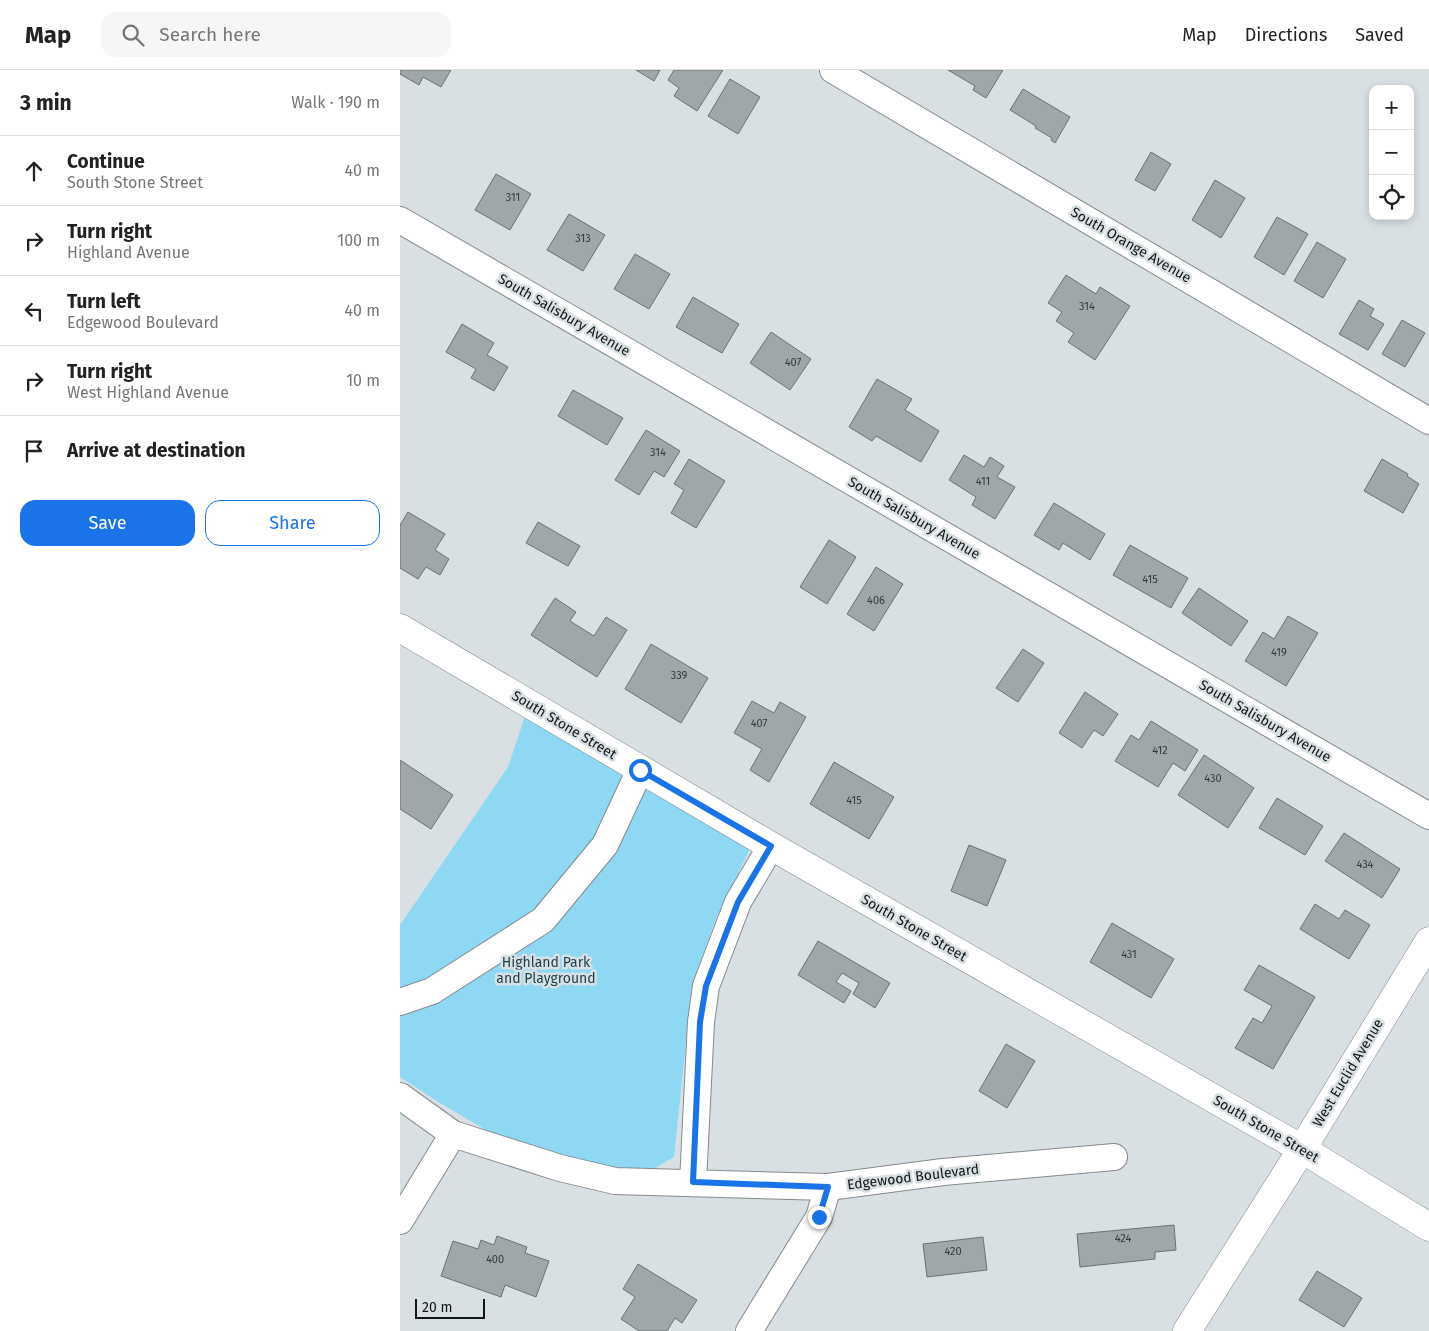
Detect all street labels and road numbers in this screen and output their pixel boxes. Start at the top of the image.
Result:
street label: South Orange Avenue [1068,204,1194,286]
street label: South Salisbury Avenue [495,270,633,360]
street label: South Salisbury Avenue [845,473,983,563]
street label: South Salisbury Avenue [1196,676,1334,766]
street label: South Stone Street [509,687,620,763]
street label: South Stone Street [858,891,971,966]
street label: West Euclid Avenue [1309,1016,1387,1130]
street label: South Stone Street [1210,1092,1323,1167]
street label: Edgewood Boulevard [846,1160,980,1194]

